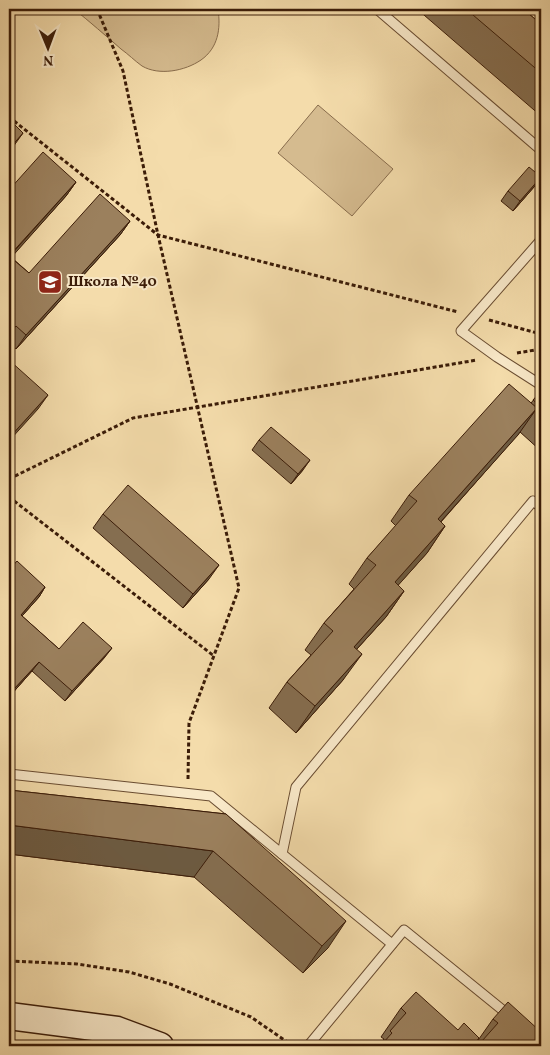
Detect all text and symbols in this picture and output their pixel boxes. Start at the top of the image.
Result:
north arrow [22,22,72,72]
text: N [43,50,53,69]
school or university icon: Школа №40 [37,269,63,295]
place label: Школа №40 [68,272,157,293]

